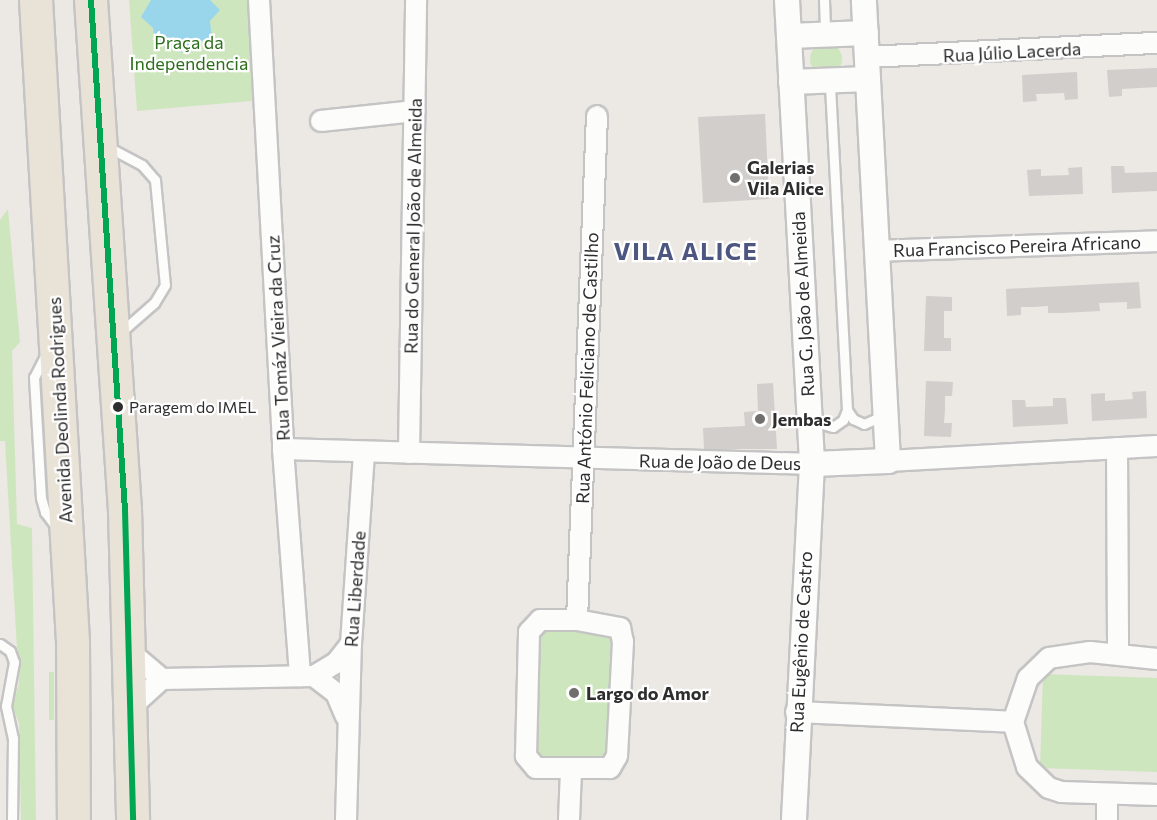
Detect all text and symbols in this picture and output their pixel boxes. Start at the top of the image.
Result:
park label: Praça da Independencia [130,32,248,74]
street label: Rua Júlio Lacerda [942,38,1082,66]
street label: Rua do General João de Almeida [400,98,426,354]
place label: Galerias Vila Alice [747,157,824,200]
marker: Galerias Vila Alice [728,171,742,185]
street label: Rua G. João de Almeida [787,211,819,397]
street label: Rua Francisco Pereira Africano [893,231,1141,261]
street label: Rua António Feliciano de Castilho [571,232,603,504]
street label: Rua Tomáz Vieira da Cruz [262,235,294,441]
district label: VILA ALICE [614,237,758,265]
street label: Avenida Deolinda Rodrigues [43,296,77,524]
place label: Paragem do IMEL [129,397,256,417]
marker: Paragem do IMEL [112,401,124,413]
place label: Jembas [772,408,831,430]
marker: Jembas [753,412,767,426]
street label: Rua de João de Deus [639,450,801,474]
street label: Rua Liberdade [340,530,370,648]
street label: Rua Eugênio de Castro [785,551,817,733]
place label: Largo do Amor [586,682,709,704]
marker: Largo do Amor [567,686,581,700]

